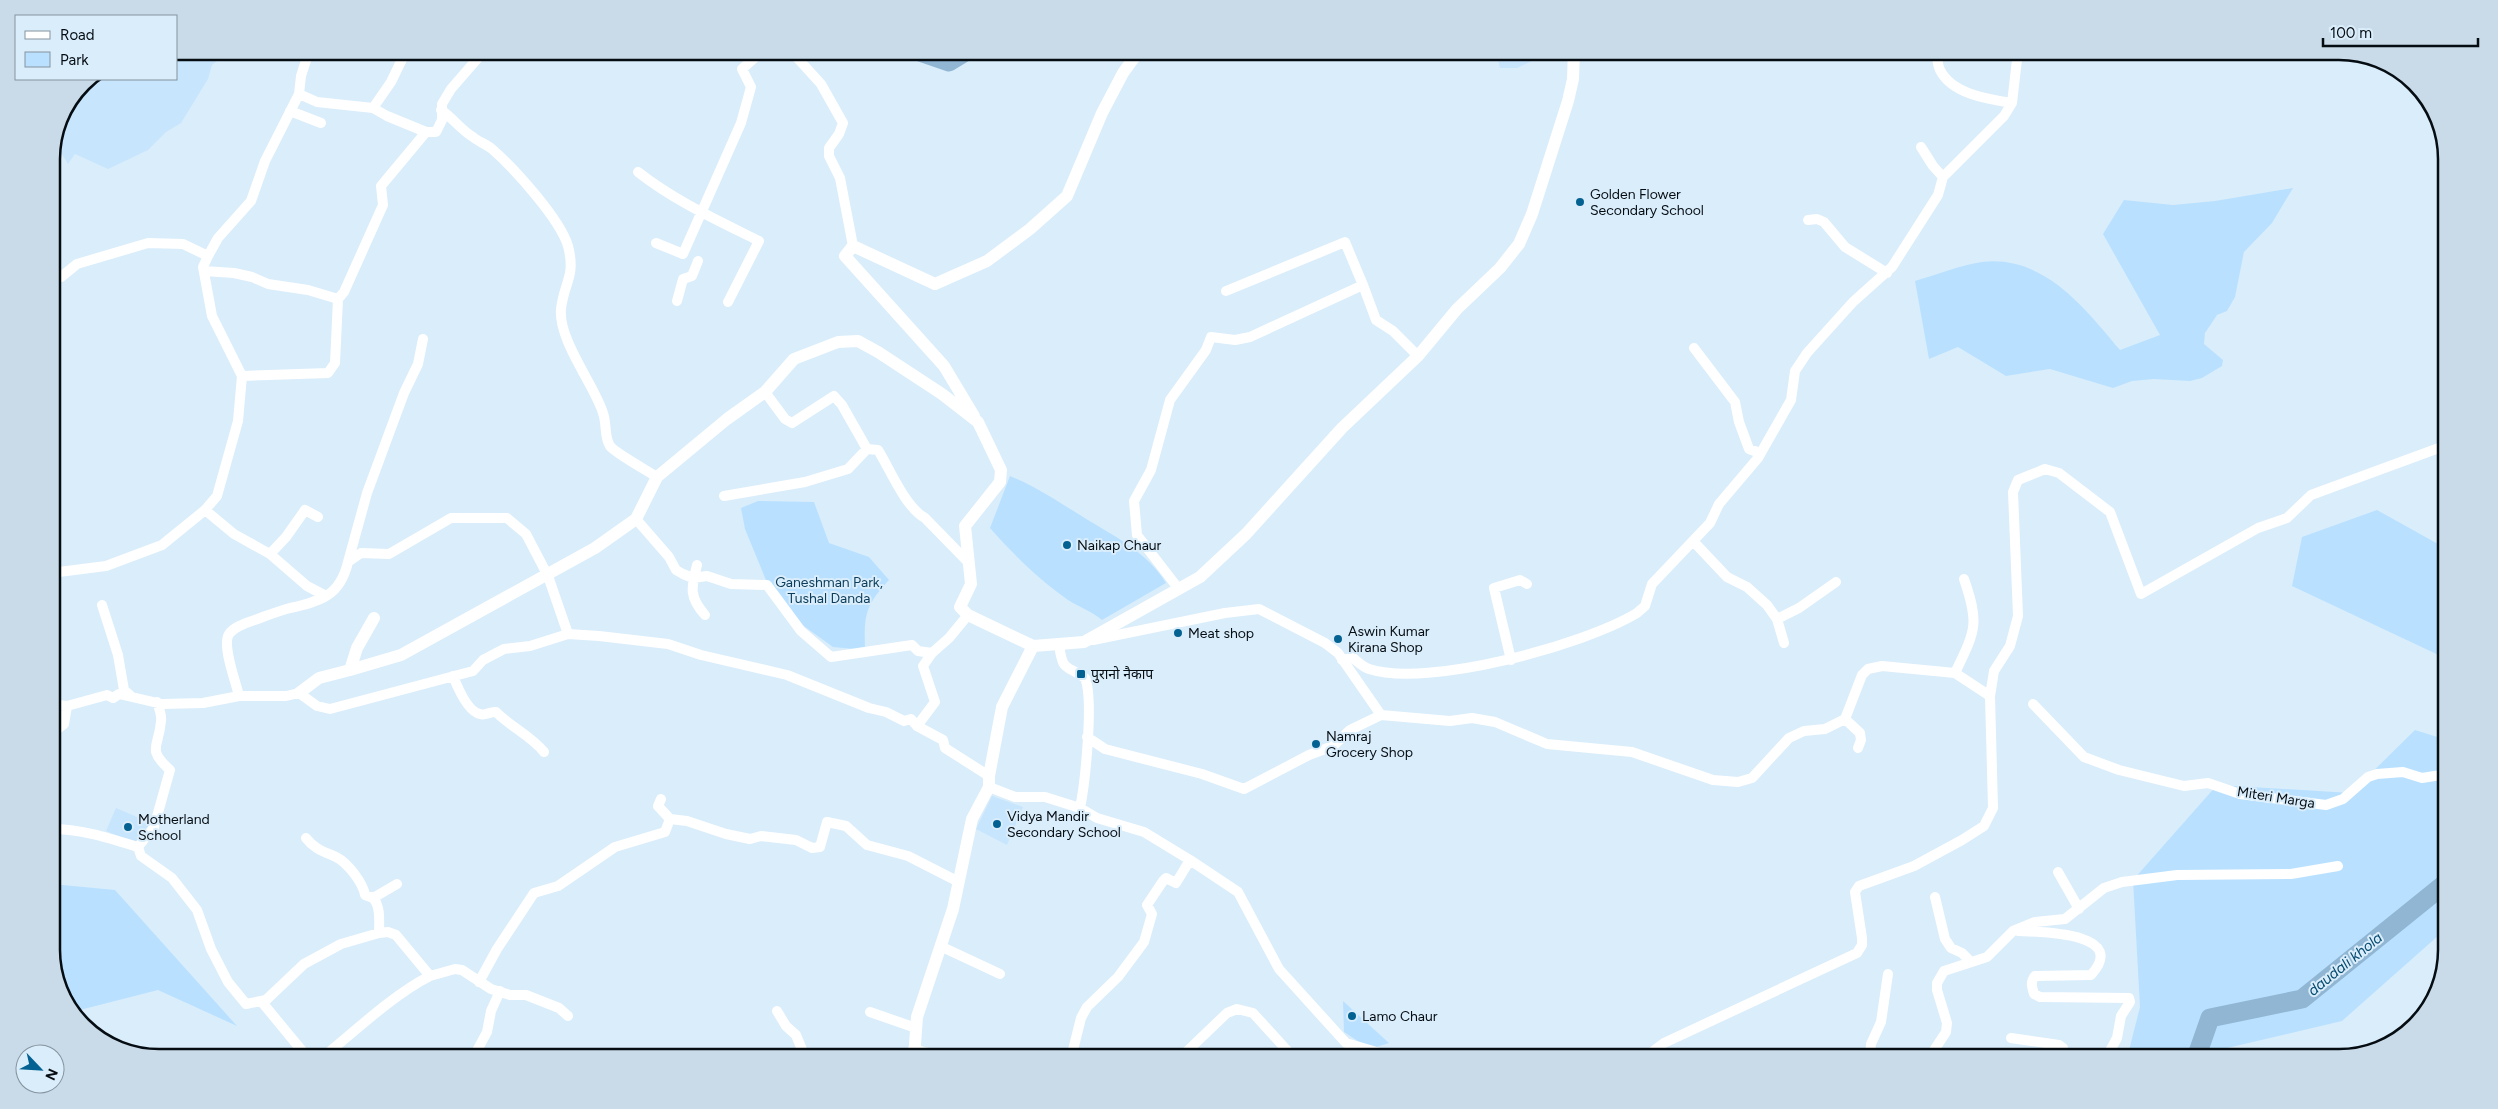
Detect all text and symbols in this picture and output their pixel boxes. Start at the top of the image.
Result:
legend [15,15,178,80]
scale bar [2323,15,2478,47]
text: 100 m [2330,24,2372,42]
text: Road [60,26,95,44]
text: Park [60,51,89,69]
place label: Golden Flower Secondary School [1590,186,1704,219]
marker: Golden Flower Secondary School [1574,196,1586,208]
place label: Naikap Chaur [1077,537,1162,554]
marker: Naikap Chaur [1061,539,1073,551]
park label: Ganeshman Park, Tushal Danda [775,574,883,607]
place label: Aswin Kumar Kirana Shop [1348,623,1430,656]
place label: Meat shop [1188,625,1254,642]
marker: Meat shop [1172,627,1184,639]
marker: Aswin Kumar Kirana Shop [1332,633,1344,645]
place label: पुरानो नैकाप [1091,666,1154,684]
marker: पुरानो नैकाप [1075,668,1087,680]
place label: Namraj Grocery Shop [1326,728,1413,761]
marker: Namraj Grocery Shop [1310,738,1322,750]
street label: Miteri Marga [2236,783,2316,812]
place label: Vidya Mandir Secondary School [1007,808,1121,841]
place label: Motherland School [138,811,210,844]
marker: Vidya Mandir Secondary School [991,818,1003,830]
marker: Motherland School [122,821,134,833]
water label: daudali khola [2304,928,2386,1000]
place label: Lamo Chaur [1362,1008,1438,1025]
marker: Lamo Chaur [1346,1010,1358,1022]
north arrow [15,1044,65,1094]
text: N [41,1066,61,1083]

